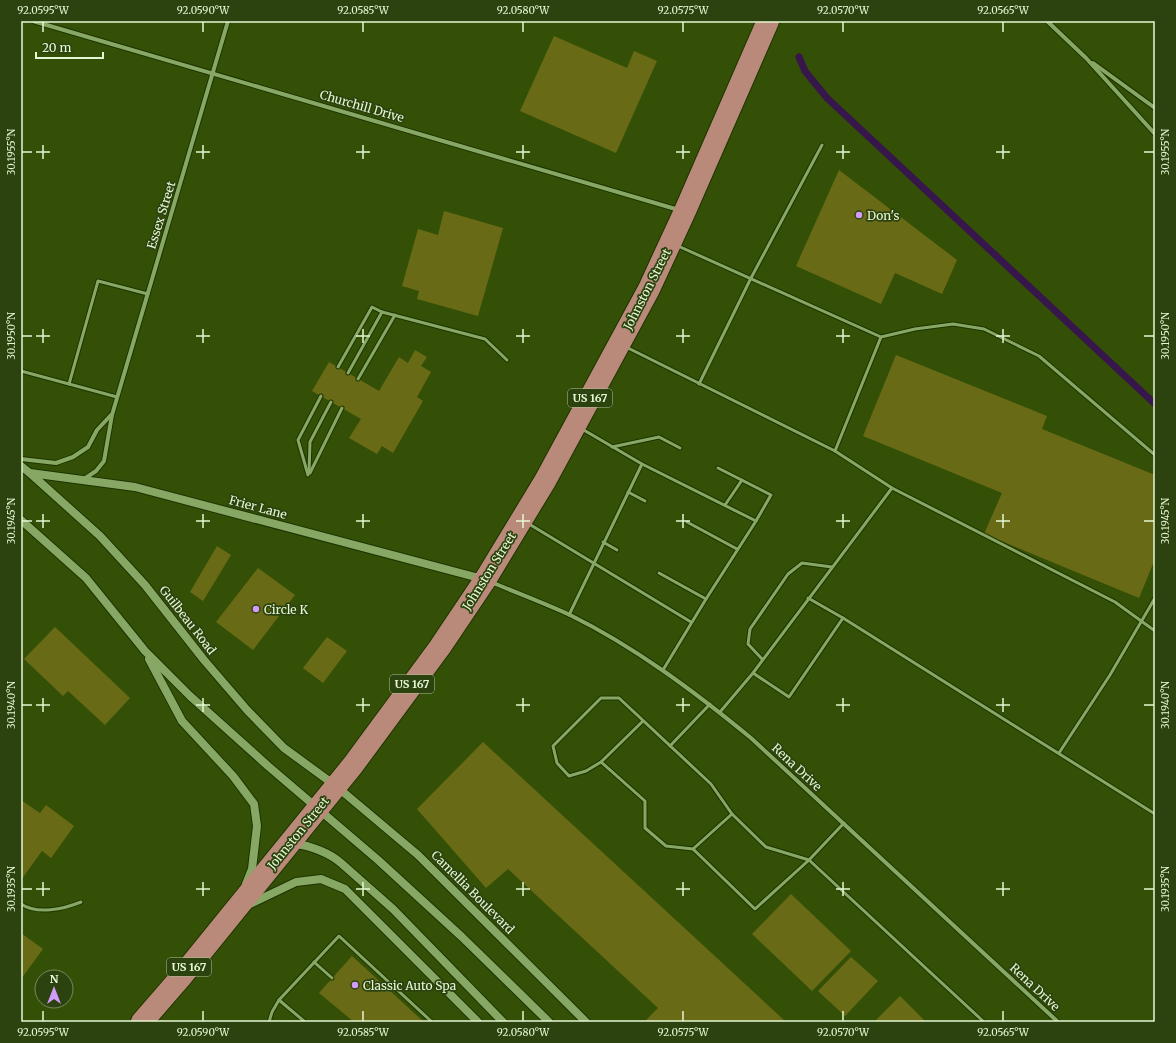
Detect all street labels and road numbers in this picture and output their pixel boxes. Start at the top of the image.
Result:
street label: Churchill Drive [318,87,406,125]
street label: Essex Street [144,179,179,251]
street label: Johnston Street [620,246,674,333]
road number: US 167 [568,389,612,407]
street label: Frier Lane [227,492,289,522]
street label: Johnston Street [458,529,519,614]
street label: Guilbeau Road [156,583,220,657]
road number: US 167 [390,675,434,693]
street label: Rena Drive [769,740,825,794]
street label: Johnston Street [263,793,332,873]
street label: Camellia Boulevard [428,847,518,937]
road number: US 167 [167,958,211,976]
street label: Rena Drive [1007,960,1063,1014]

